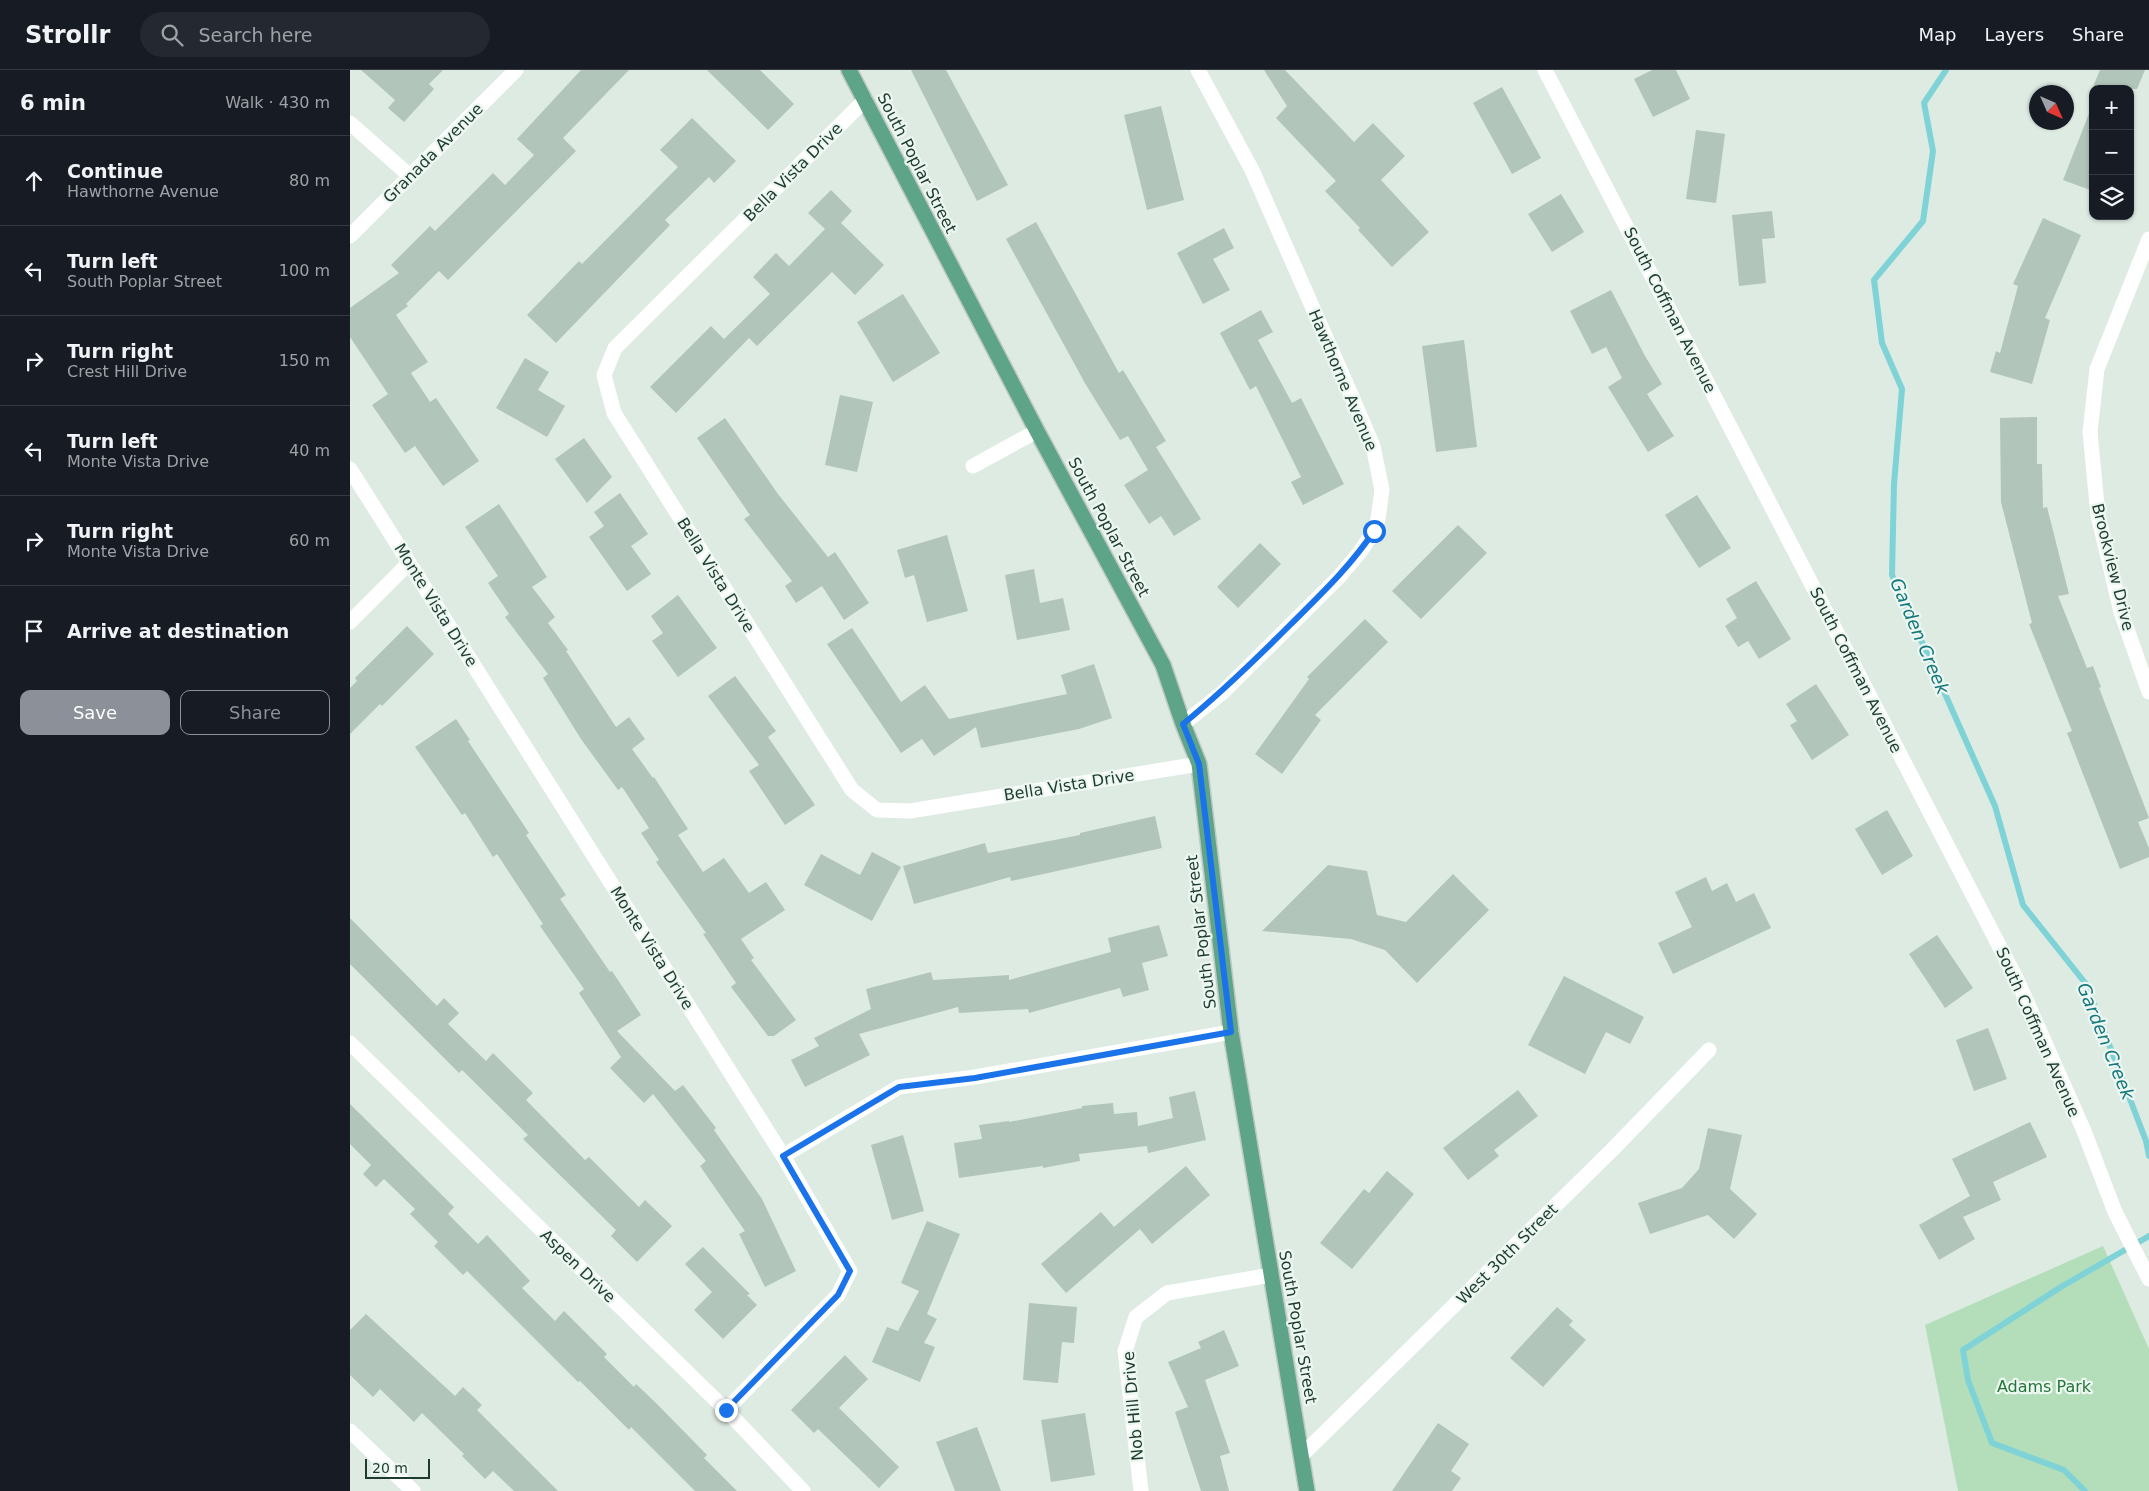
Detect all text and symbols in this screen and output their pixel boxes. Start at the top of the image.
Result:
search box [140,12,490,57]
text: Strollr [25,21,110,49]
icon: search [158,21,186,49]
text: Search here [198,24,313,46]
text: Map [1918,24,1956,45]
text: Layers [1984,24,2044,45]
text: Share [2072,24,2124,45]
north arrow [2029,85,2074,130]
map controls [2089,85,2134,220]
button: + [2089,85,2134,130]
street label: South Poplar Street [873,90,961,236]
text: 6 min [20,91,86,115]
text: Walk · 430 m [225,93,330,112]
street label: Granada Avenue [379,99,487,207]
street label: Bella Vista Drive [740,119,846,225]
button: − [2089,130,2134,175]
text: Continue [67,160,163,182]
icon: ahead [20,167,48,195]
text: 80 m [289,171,330,190]
button: layers [2089,175,2134,220]
text: Hawthorne Avenue [67,182,219,201]
street label: South Coffman Avenue [1620,224,1720,396]
text: Turn left [67,250,158,272]
icon: left [20,257,48,285]
text: 100 m [279,261,330,280]
text: South Poplar Street [67,272,222,291]
street label: Hawthorne Avenue [1305,306,1381,454]
text: Turn right [67,340,173,362]
icon: right [20,347,48,375]
text: 150 m [279,351,330,370]
text: Crest Hill Drive [67,362,187,381]
text: Turn left [67,430,158,452]
icon: left [20,437,48,465]
text: 40 m [289,441,330,460]
text: Monte Vista Drive [67,452,209,471]
street label: South Poplar Street [1064,454,1154,600]
street label: Brookview Drive [2088,501,2138,633]
street label: Bella Vista Drive [673,514,759,636]
text: Turn right [67,520,173,542]
route start [1363,520,1386,543]
icon: right [20,527,48,555]
text: 60 m [289,531,330,550]
street label: Monte Vista Drive [390,540,482,670]
text: Monte Vista Drive [67,542,209,561]
water label: Garden Creek [1886,575,1955,699]
street label: South Coffman Avenue [1806,584,1906,756]
icon: arrive [20,617,48,645]
text: Arrive at destination [67,620,289,642]
button: Save [20,690,170,735]
button: Share [180,690,330,735]
street label: Bella Vista Drive [1002,765,1136,805]
street label: South Poplar Street [1182,854,1220,1010]
street label: Monte Vista Drive [606,883,698,1013]
street label: South Coffman Avenue [1992,944,2084,1120]
water label: Garden Creek [2073,979,2140,1104]
street label: West 30th Street [1453,1200,1561,1308]
street label: Aspen Drive [536,1225,620,1307]
street label: South Poplar Street [1275,1249,1321,1405]
street label: Nob Hill Drive [1119,1350,1147,1462]
park label: Adams Park [1997,1377,2092,1396]
route end [715,1399,738,1422]
scale bar [365,1456,430,1479]
text: 20 m [372,1460,408,1476]

